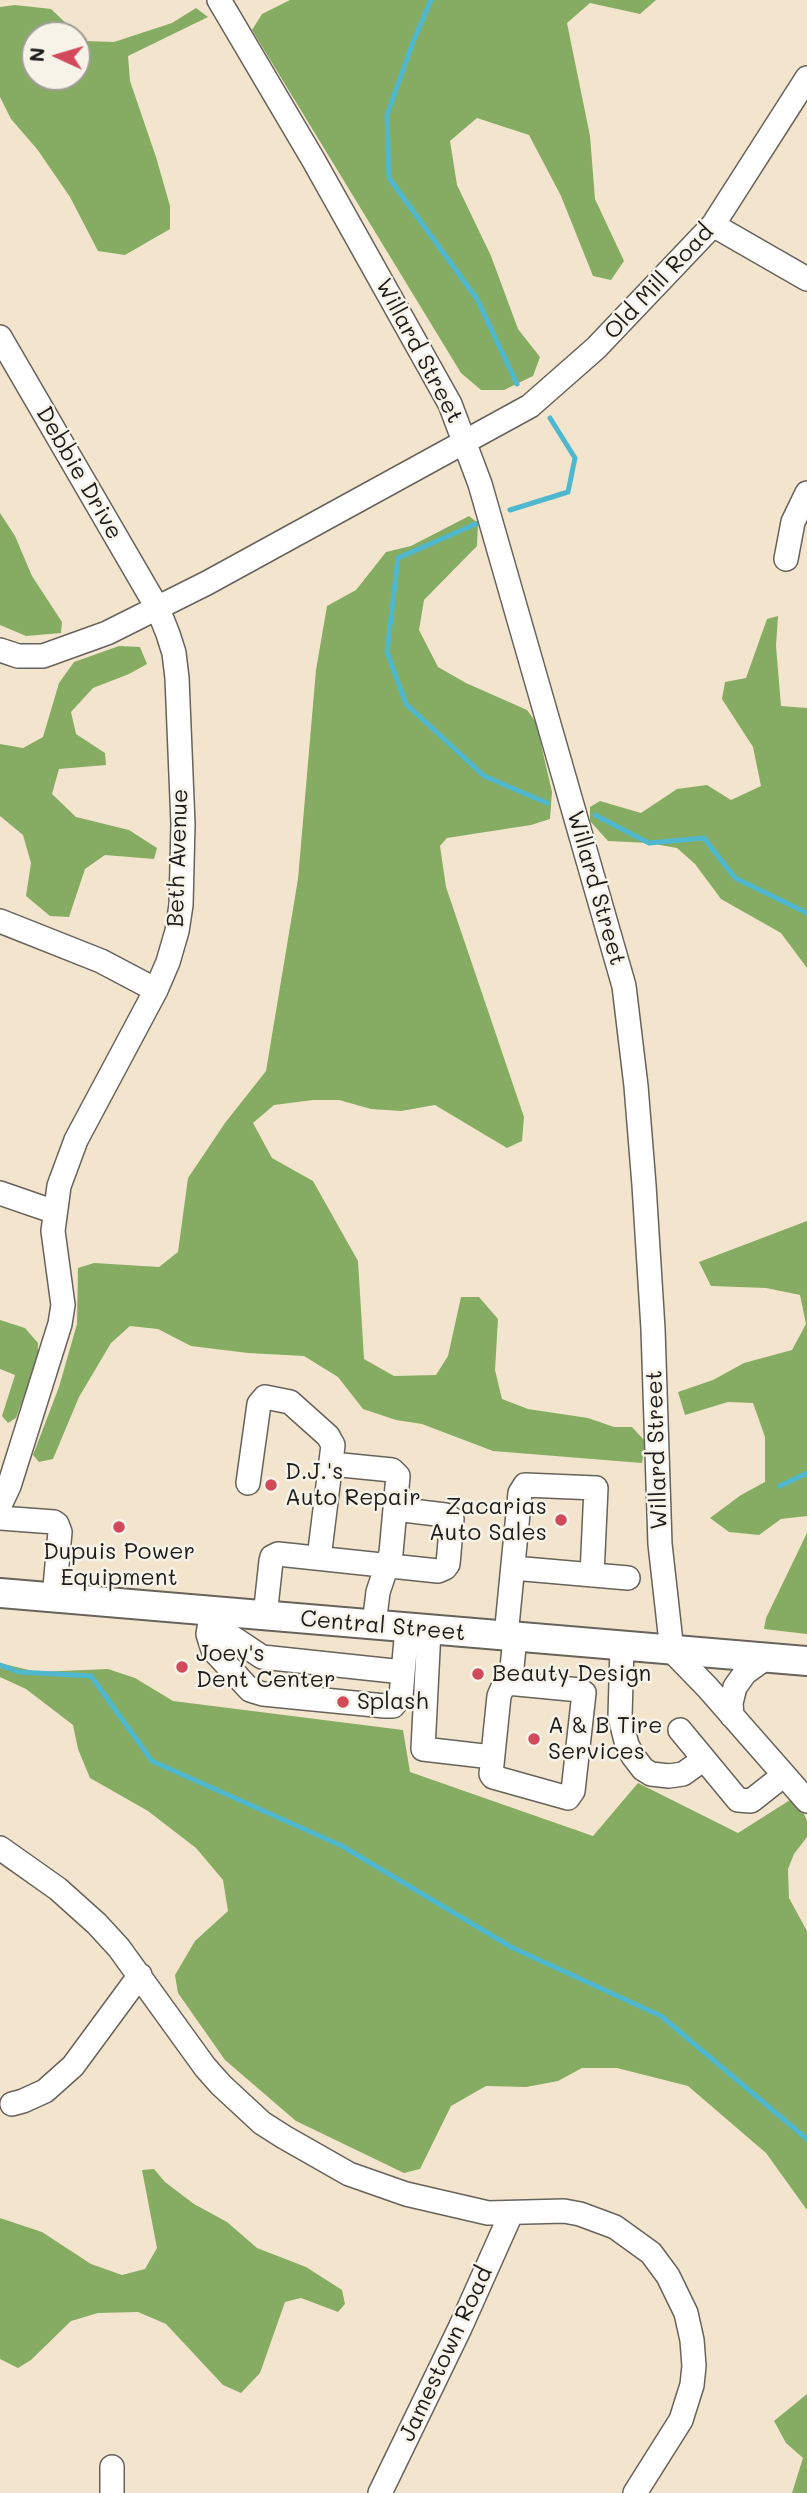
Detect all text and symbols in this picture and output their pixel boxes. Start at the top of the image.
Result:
north arrow [21,21,91,91]
text: N [24,47,50,63]
street label: Old Mill Road [599,219,719,345]
street label: Willard Street [369,274,469,428]
street label: Debbie Drive [30,402,128,544]
street label: Beth Avenue [162,788,194,928]
street label: Willard Street [561,807,631,969]
street label: Willard Street [640,1370,674,1530]
place label: D.J.'s Auto Repair [285,1458,421,1512]
marker: D.J.'s Auto Repair [263,1477,279,1493]
place label: Zacarias Auto Sales [429,1493,547,1547]
marker: Zacarias Auto Sales [553,1512,569,1528]
marker: Dupuis Power Equipment [111,1519,127,1535]
place label: Dupuis Power Equipment [43,1538,195,1592]
street label: Central Street [299,1605,467,1647]
place label: Joey's Dent Center [196,1640,336,1694]
marker: Joey's Dent Center [174,1659,190,1675]
place label: Beauty Design [492,1660,651,1688]
marker: Beauty Design [470,1666,486,1682]
place label: Splash [357,1688,428,1716]
marker: Splash [335,1694,351,1710]
place label: A & B Tire Services [548,1712,663,1766]
marker: A & B Tire Services [526,1731,542,1747]
street label: Jamestown Road [393,2262,499,2446]

